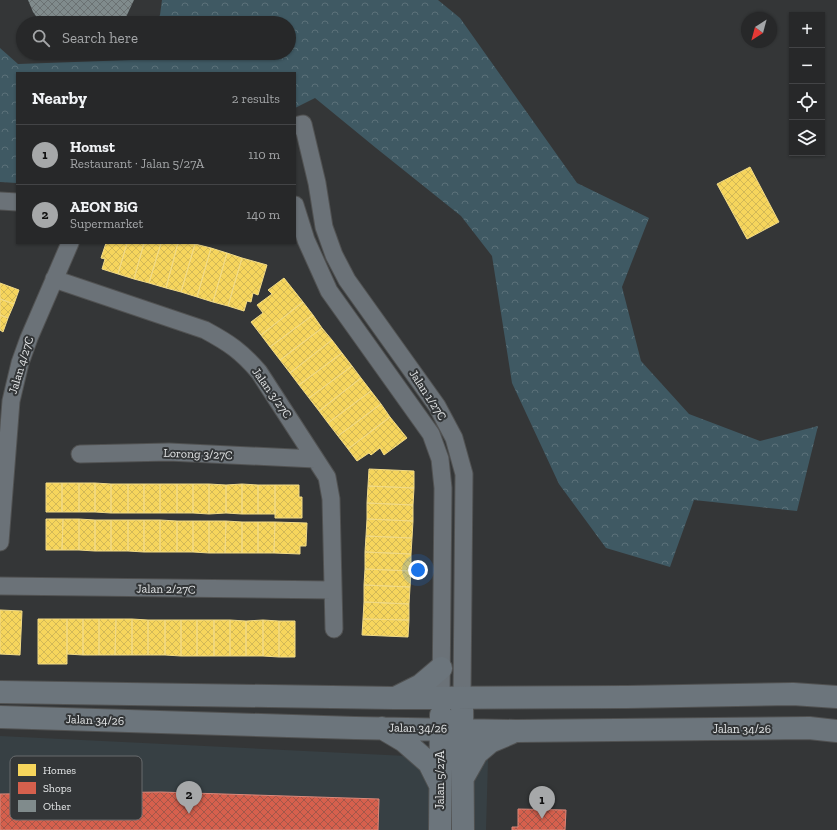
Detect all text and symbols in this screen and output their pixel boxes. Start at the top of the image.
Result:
north arrow [741,12,777,48]
map controls [789,12,825,156]
button: + [789,12,825,48]
search box [16,16,296,60]
icon: search [30,27,52,49]
text: Search here [62,29,138,47]
button: − [789,48,825,84]
button: locate [789,84,825,120]
text: Nearby [32,88,87,108]
text: 2 results [232,91,280,106]
button: layers [789,120,825,156]
text: Homst [70,138,115,156]
text: 1 [42,147,48,162]
text: 110 m [248,147,280,162]
text: Restaurant · Jalan 5/27A [70,156,204,171]
text: AEON BiG [70,198,138,216]
text: 2 [42,207,48,222]
text: 140 m [246,207,280,222]
text: Supermarket [70,216,143,231]
street label: Jalan 4/27C [6,334,36,396]
street label: Jalan 3/27C [249,365,295,421]
street label: Jalan 1/27C [406,367,450,423]
street label: Lorong 3/27C [163,446,233,462]
your location [408,560,428,580]
street label: Jalan 2/27C [136,581,196,597]
street label: Jalan 34/26 [66,712,124,728]
street label: Jalan 34/26 [389,720,447,736]
street label: Jalan 34/26 [713,722,771,736]
street label: Jalan 5/27A [433,750,447,809]
legend [10,756,142,820]
text: Homes [43,764,76,777]
pin: 2 [176,781,202,814]
text: Shops [43,782,72,795]
pin: 1 [529,786,555,819]
text: Other [43,800,71,813]

